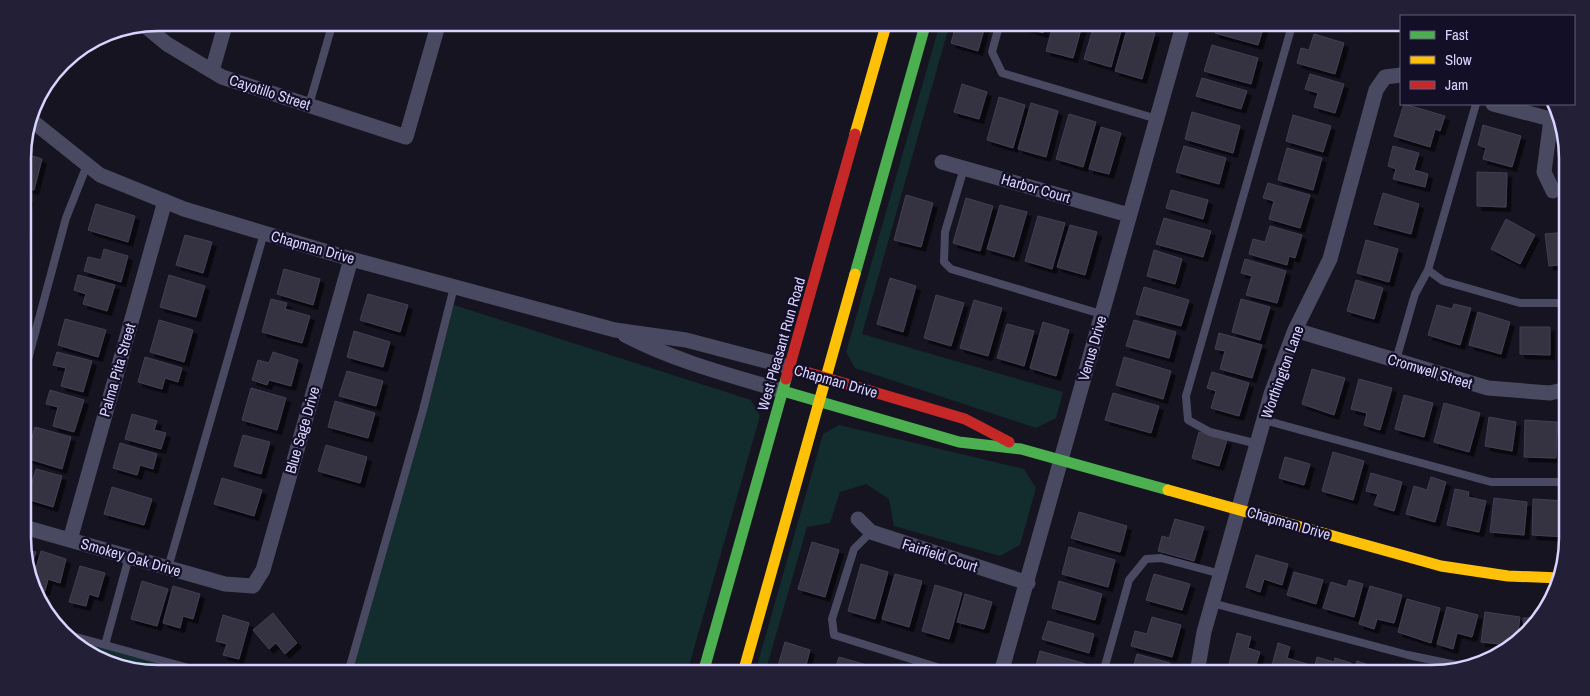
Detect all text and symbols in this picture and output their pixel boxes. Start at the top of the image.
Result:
legend [1400,15,1575,105]
text: Fast [1445,24,1469,45]
text: Slow [1445,49,1472,70]
street label: Cayotillo Street [227,69,314,115]
text: Jam [1445,74,1468,95]
street label: Harbor Court [999,168,1074,208]
street label: Chapman Drive [269,225,357,269]
street label: West Pleasant Run Road [752,275,810,413]
street label: Venus Drive [1073,313,1111,383]
street label: Palma Pita Street [94,320,141,419]
street label: Worthington Lane [1255,322,1309,421]
street label: Cromwell Street [1385,348,1475,394]
street label: Chapman Drive [792,359,880,403]
street label: Blue Sage Drive [280,384,324,476]
street label: Chapman Drive [1245,501,1333,545]
street label: Smokey Oak Drive [78,533,184,581]
street label: Fairfield Court [900,533,981,577]

